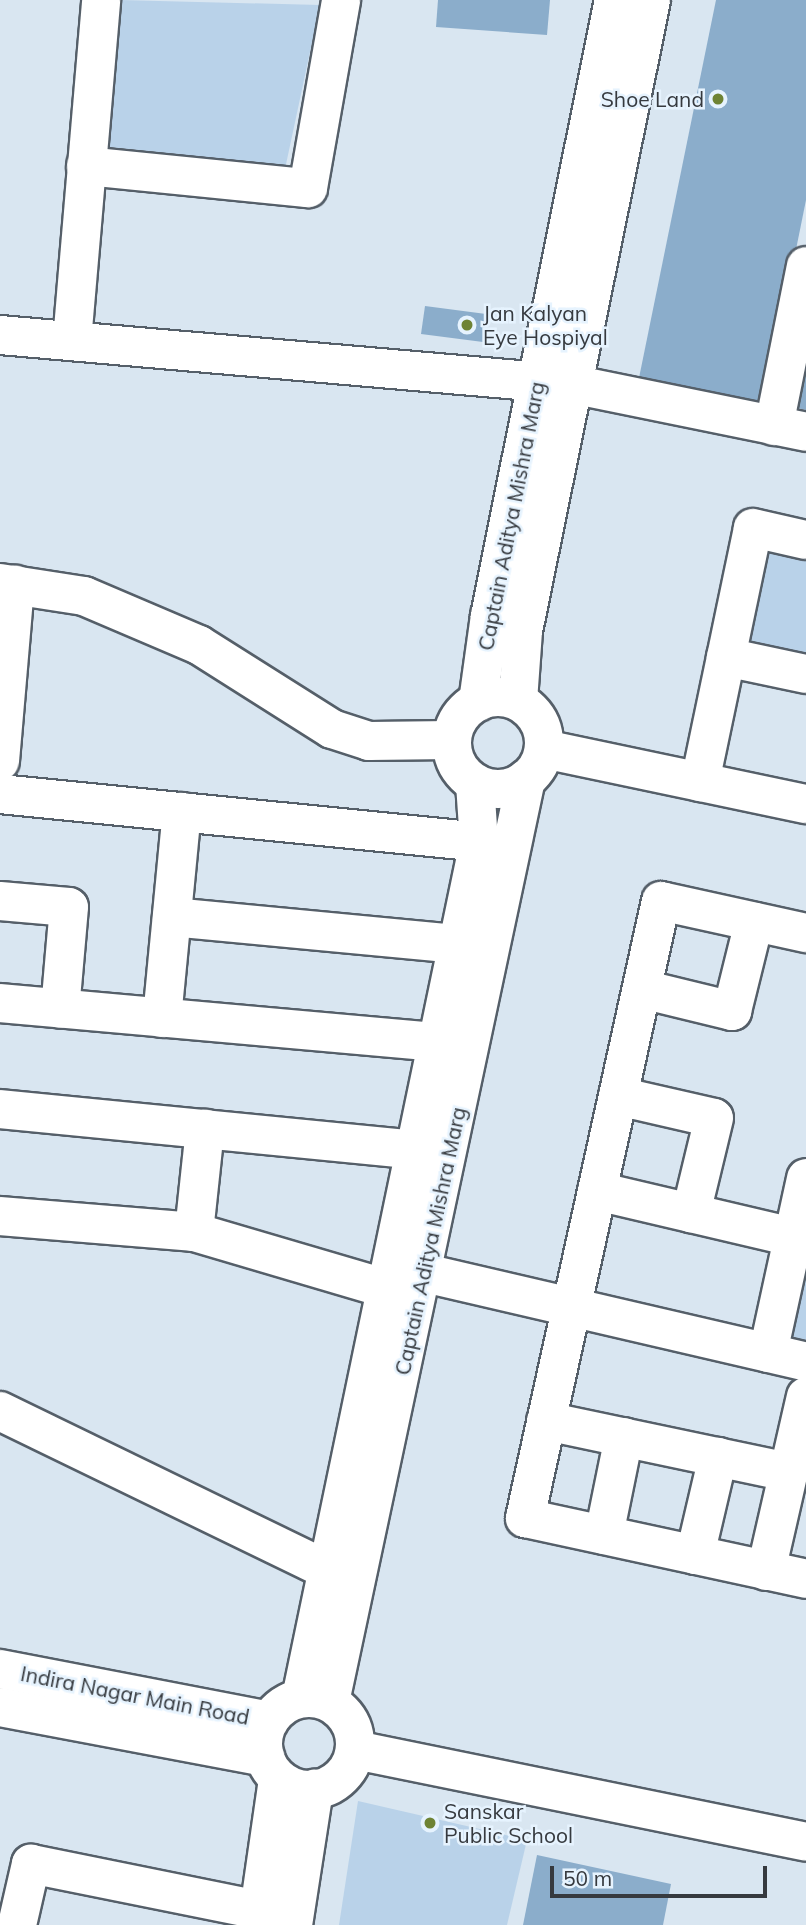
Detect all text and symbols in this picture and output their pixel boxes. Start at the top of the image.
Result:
place label: Shoe Land [601,86,704,112]
marker: Shoe Land [710,91,726,107]
place label: Jan Kalyan Eye Hospiyal [483,300,608,350]
marker: Jan Kalyan Eye Hospiyal [457,315,477,335]
street label: Captain Aditya Mishra Marg [473,379,549,653]
street label: Captain Aditya Mishra Marg [389,1105,471,1377]
street label: Indira Nagar Main Road [18,1660,252,1730]
place label: Sanskar Public School [444,1798,573,1848]
marker: Sanskar Public School [422,1815,438,1831]
scale bar [554,1852,771,1896]
text: 50 m [563,1865,612,1891]

